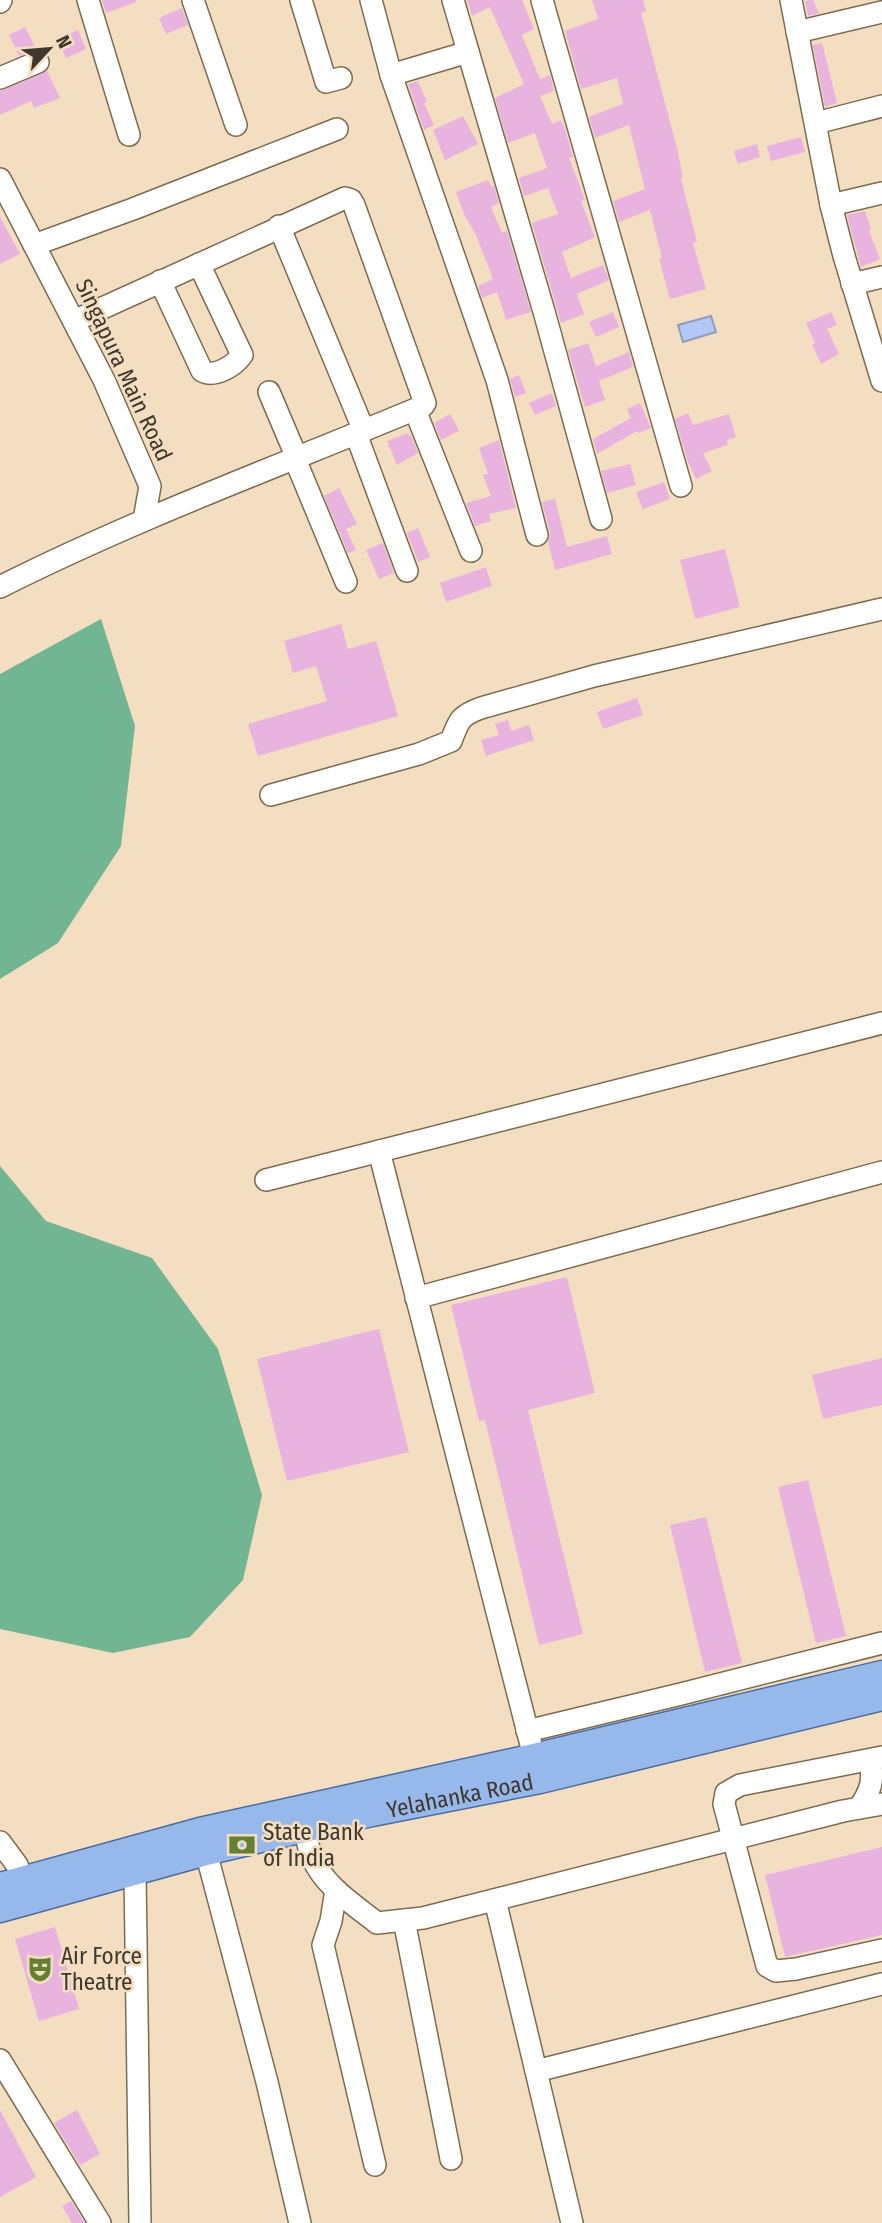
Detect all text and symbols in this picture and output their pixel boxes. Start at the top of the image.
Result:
north arrow [14,14,84,84]
text: N [51,32,77,52]
street label: Singapura Main Road [70,274,178,466]
street label: Yelahanka Road [384,1768,536,1824]
place label: State Bank of India [263,1818,364,1872]
bank icon: State Bank of India [227,1830,257,1860]
place label: Air Force Theatre [61,1942,142,1996]
theatre icon: Air Force Theatre [25,1954,55,1984]

